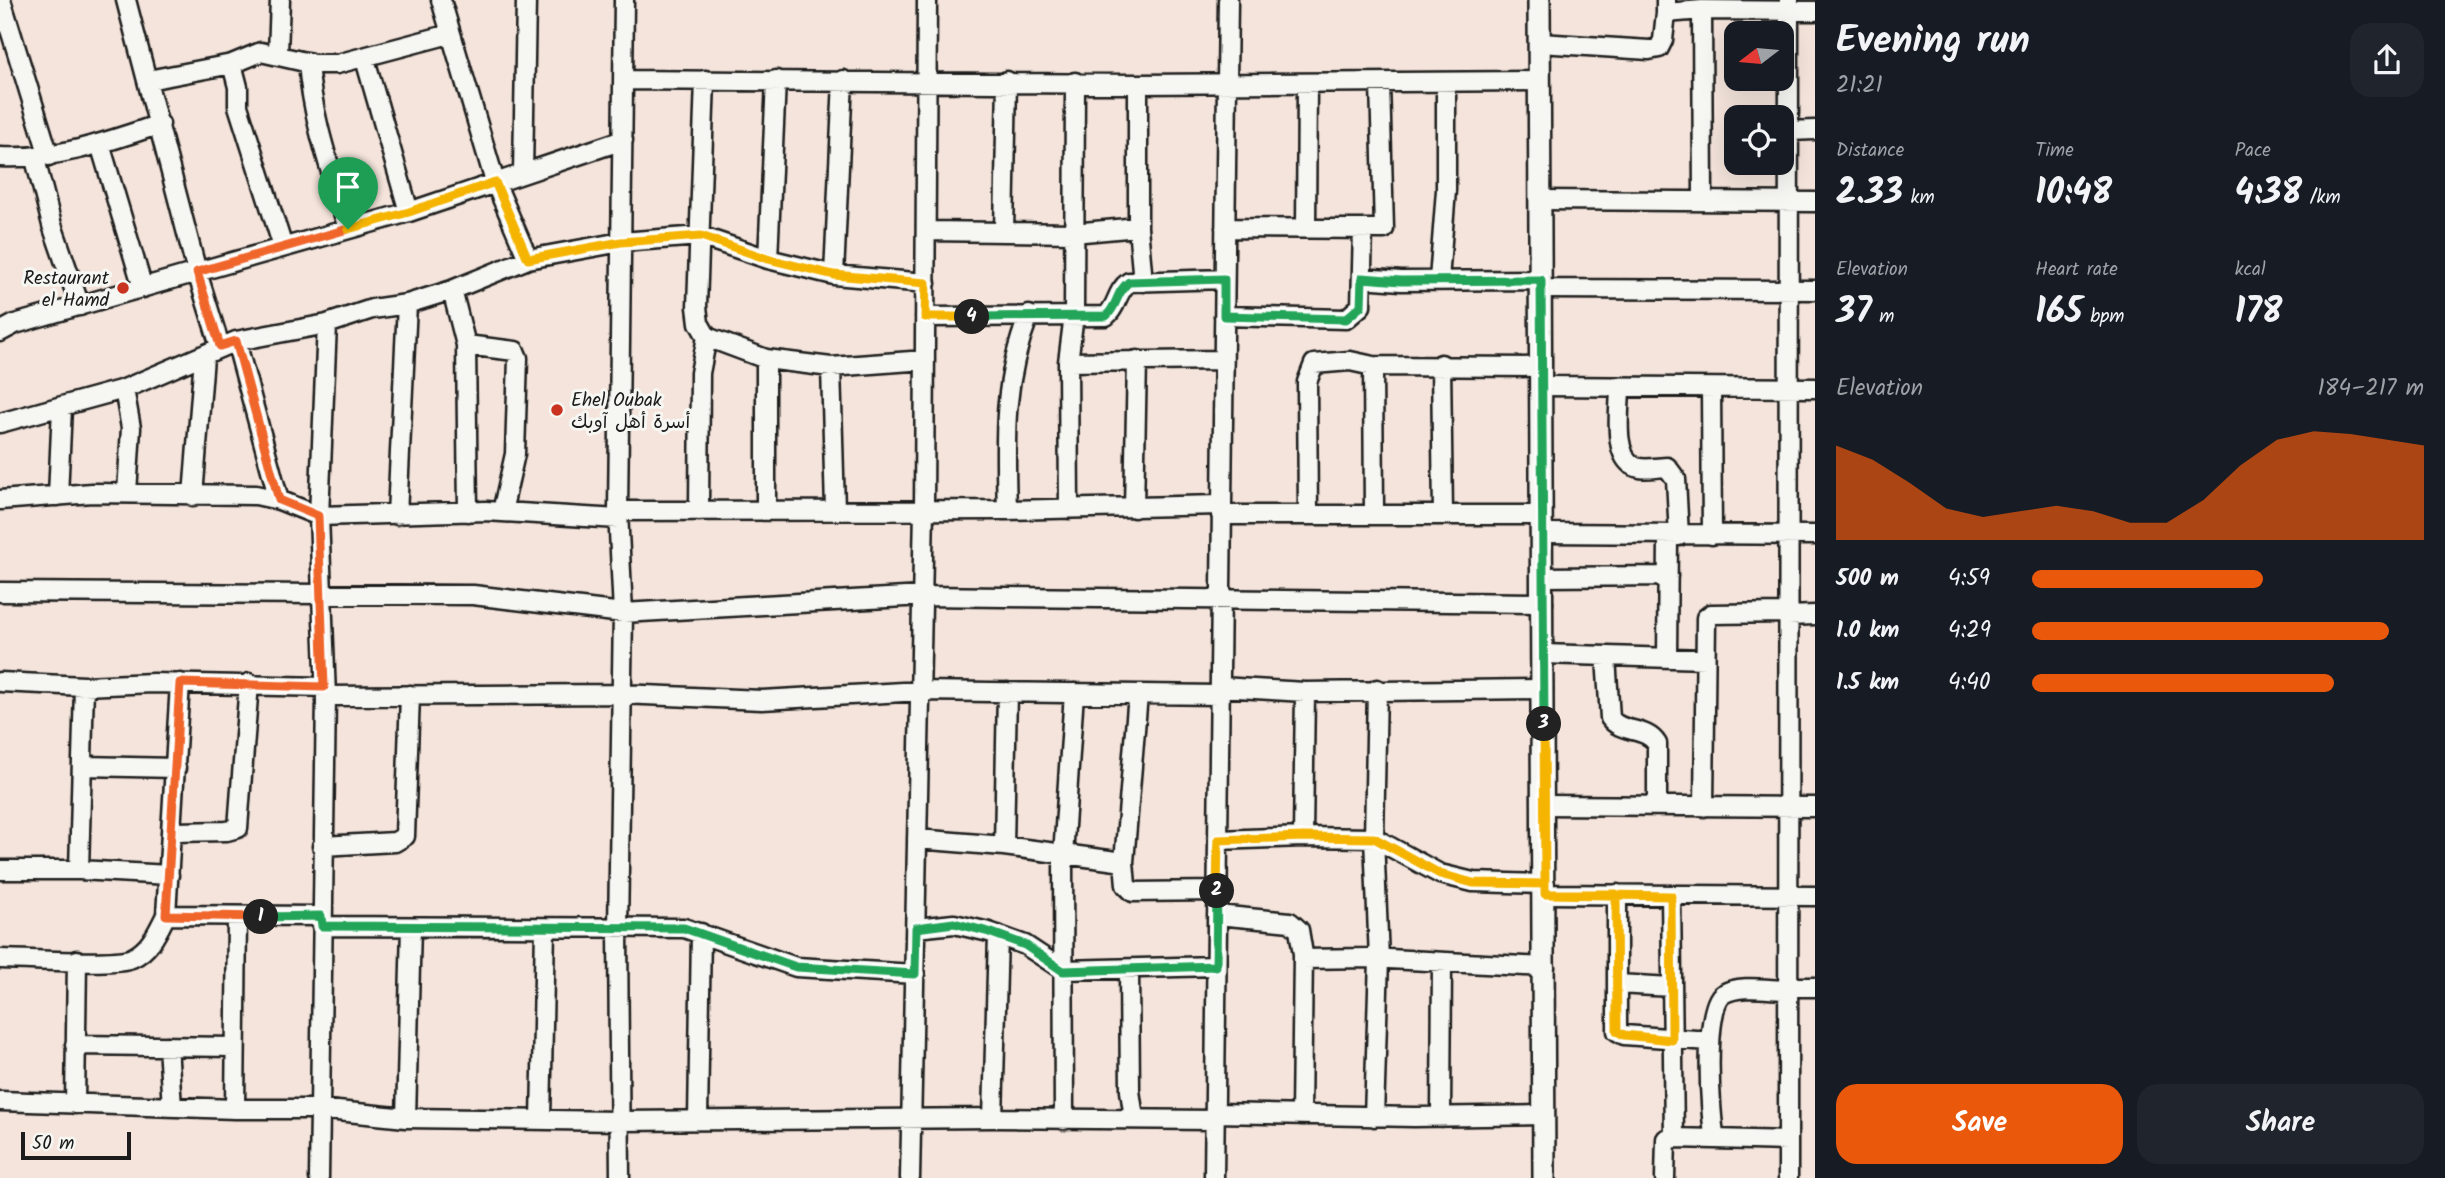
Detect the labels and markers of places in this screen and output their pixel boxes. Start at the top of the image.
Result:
pin [318,157,378,229]
place label: Restaurant el Hamd [23,264,110,316]
marker: Restaurant el Hamd [115,280,131,296]
pin: 4 [954,300,990,334]
place label: Ehel Oubak أسرة أهل آوبك [571,386,690,438]
marker: Ehel Oubak أسرة أهل آوبك [549,402,565,418]
pin: 3 [1526,706,1562,742]
pin: 2 [1200,874,1234,908]
pin: 1 [244,900,278,934]

